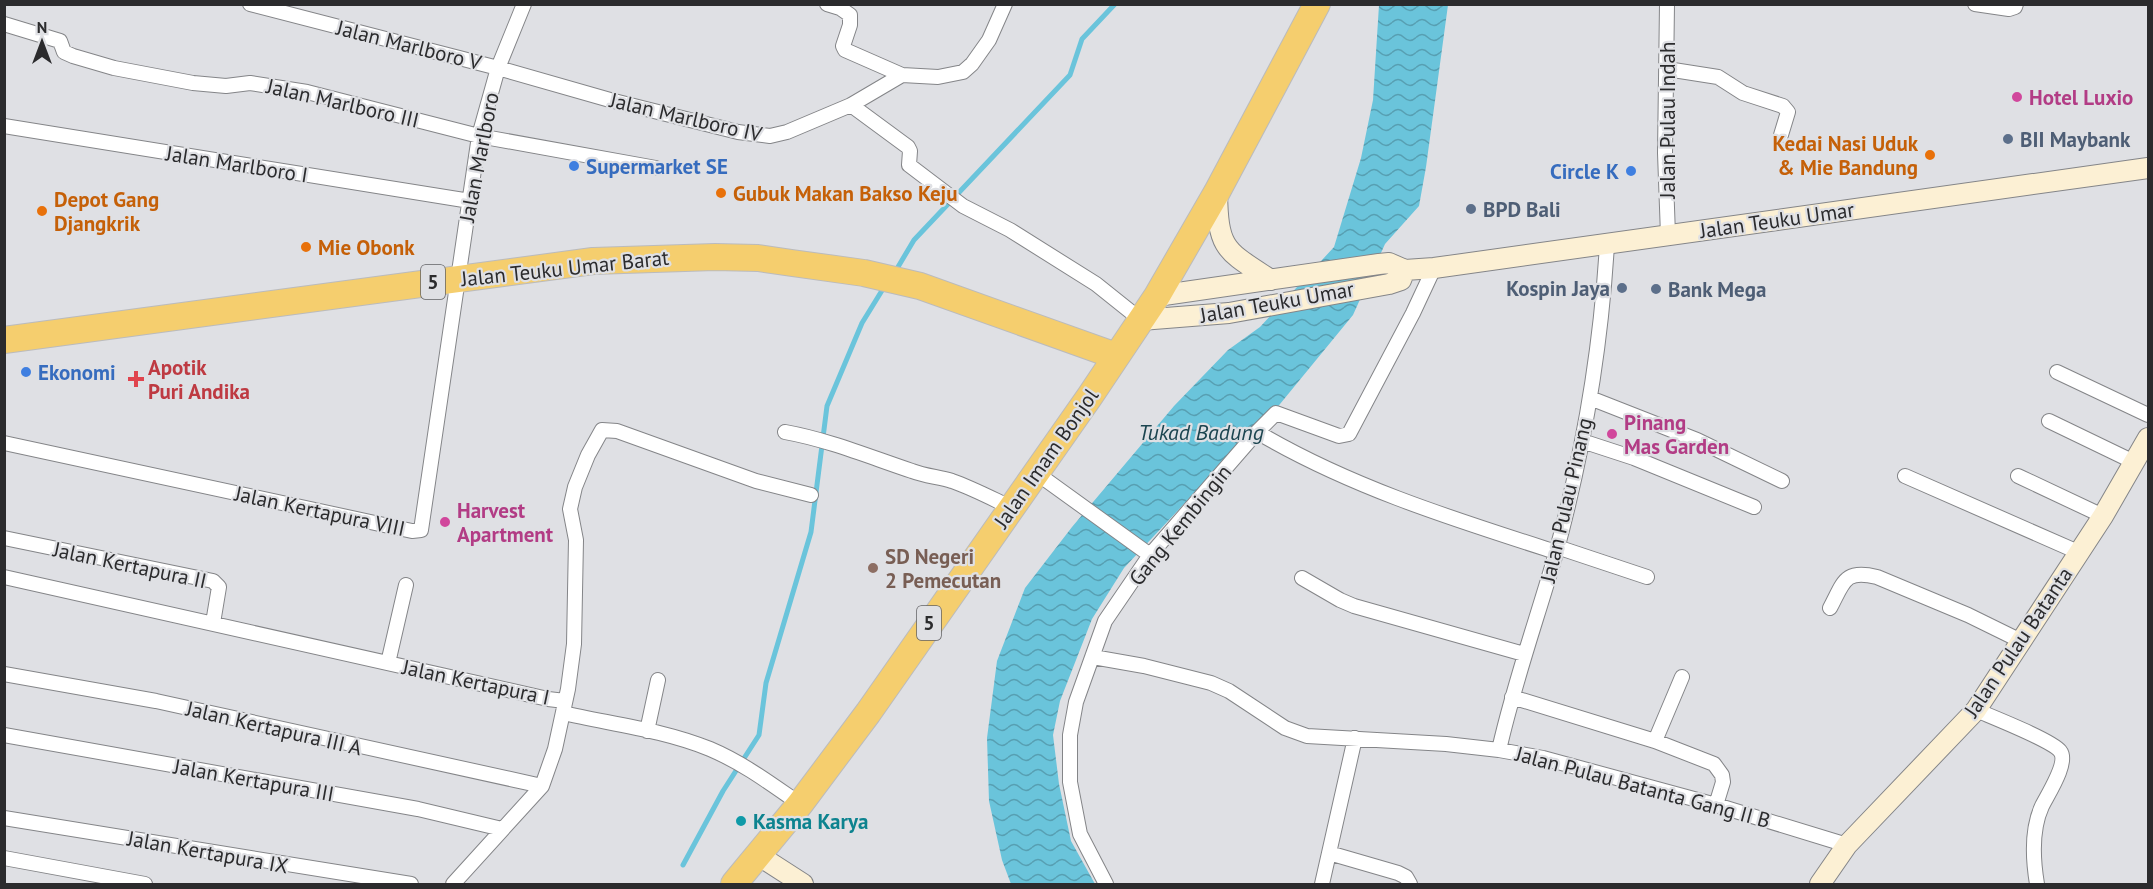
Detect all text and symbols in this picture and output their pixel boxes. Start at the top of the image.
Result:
north arrow [12,12,72,72]
street label: Jalan Marlboro V [333,14,484,76]
text: N [37,17,47,37]
street label: Jalan Pulau Indah [1654,42,1681,199]
street label: Jalan Marlboro III [263,72,422,134]
place label: Hotel Luxio [2029,84,2133,111]
street label: Jalan Marlboro IV [606,86,765,148]
street label: Jalan Marlboro [453,90,505,225]
marker: Hotel Luxio [2010,90,2024,104]
place label: BII Maybank [2020,126,2131,153]
place label: Kedai Nasi Uduk & Mie Bandung [1772,130,1919,181]
marker: BII Maybank [2001,132,2015,146]
street label: Jalan Marlboro I [163,139,310,189]
marker: Kedai Nasi Uduk & Mie Bandung [1923,148,1937,162]
place label: Supermarket SE [586,153,728,180]
place label: Circle K [1550,158,1619,185]
marker: Supermarket SE [567,159,581,173]
marker: Circle K [1624,164,1638,178]
place label: Gubuk Makan Bakso Keju [733,180,958,207]
place label: Depot Gang Djangkrik [54,186,159,237]
marker: Gubuk Makan Bakso Keju [714,186,728,200]
place label: BPD Bali [1483,196,1561,223]
street label: Jalan Teuku Umar [1697,196,1856,244]
marker: BPD Bali [1464,202,1478,216]
marker: Depot Gang Djangkrik [35,204,49,218]
place label: Mie Obonk [318,234,415,261]
marker: Mie Obonk [299,240,313,254]
street label: Jalan Teuku Umar Barat [459,244,670,292]
road number: 5 [421,265,445,299]
street label: Jalan Teuku Umar [1197,275,1356,329]
place label: Kospin Jaya [1506,275,1610,302]
place label: Bank Mega [1668,276,1766,303]
marker: Kospin Jaya [1615,281,1629,295]
marker: Bank Mega [1649,282,1663,296]
place label: Apotik Puri Andika [148,354,250,405]
place label: Ekonomi [38,359,116,386]
marker: Ekonomi [19,365,33,379]
marker: Apotik Puri Andika [129,372,143,386]
street label: Jalan Imam Bonjol [987,383,1104,534]
place label: Pinang Mas Garden [1624,409,1729,460]
street label: Jalan Pulau Pinang [1534,415,1598,586]
water label: Tukad Badung [1138,418,1264,446]
marker: Pinang Mas Garden [1605,427,1619,441]
street label: Gang Kembingin [1123,459,1237,591]
street label: Jalan Kertapura VIII [231,480,408,542]
place label: Harvest Apartment [457,497,554,548]
marker: Harvest Apartment [438,515,452,529]
street label: Jalan Kertapura II [50,535,209,594]
place label: SD Negeri 2 Pemecutan [885,543,1001,594]
marker: SD Negeri 2 Pemecutan [866,561,880,575]
street label: Jalan Pulau Batanta [1957,562,2078,723]
road number: 5 [917,606,941,640]
street label: Jalan Kertapura I [399,653,552,711]
street label: Jalan Kertapura III A [183,694,365,761]
street label: Jalan Pulau Batanta Gang II B [1512,740,1773,834]
street label: Jalan Kertapura III [171,752,336,807]
place label: Kasma Karya [753,808,868,835]
marker: Kasma Karya [734,814,748,828]
street label: Jalan Kertapura IX [124,824,291,879]

